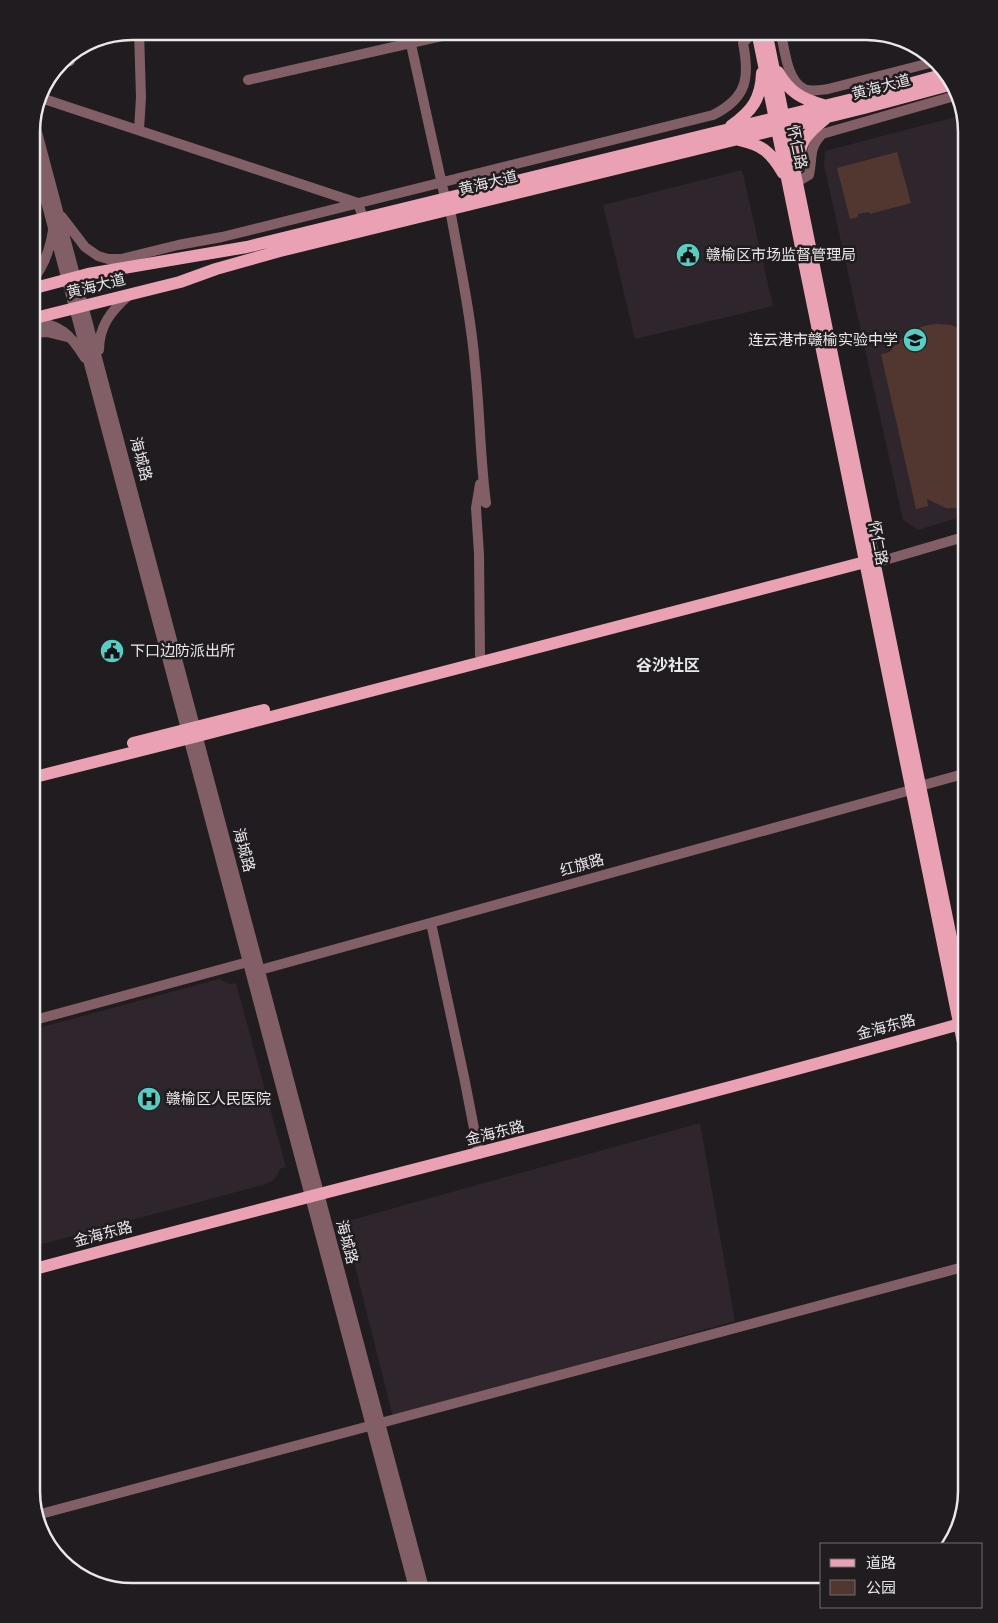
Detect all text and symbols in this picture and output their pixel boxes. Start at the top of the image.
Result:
street label: 黄海大道 [850,71,912,103]
street label: 怀仁路 [784,123,810,171]
street label: 黄海大道 [457,167,519,199]
public building icon: 赣榆区市场监督管理局 [675,242,701,268]
place label: 赣榆区市场监督管理局 [706,246,856,264]
street label: 黄海大道 [65,270,127,302]
school or university icon: 连云港市赣榆实验中学 [902,327,928,353]
place label: 连云港市赣榆实验中学 [748,331,898,349]
street label: 海城路 [126,435,156,483]
street label: 怀仁路 [865,519,891,567]
public building icon: 下口边防派出所 [99,638,125,664]
place label: 下口边防派出所 [130,642,235,660]
district label: 谷沙社区 [636,656,700,675]
street label: 海城路 [229,826,259,874]
street label: 红旗路 [558,850,606,880]
street label: 金海东路 [855,1011,917,1043]
hospital icon: 赣榆区人民医院 [136,1086,162,1112]
place label: 赣榆区人民医院 [166,1090,271,1108]
street label: 金海东路 [464,1117,526,1149]
street label: 金海东路 [72,1218,134,1250]
street label: 海城路 [332,1218,362,1266]
legend [820,1543,983,1608]
text: 道路 [866,1554,896,1572]
text: 公园 [866,1579,896,1597]

